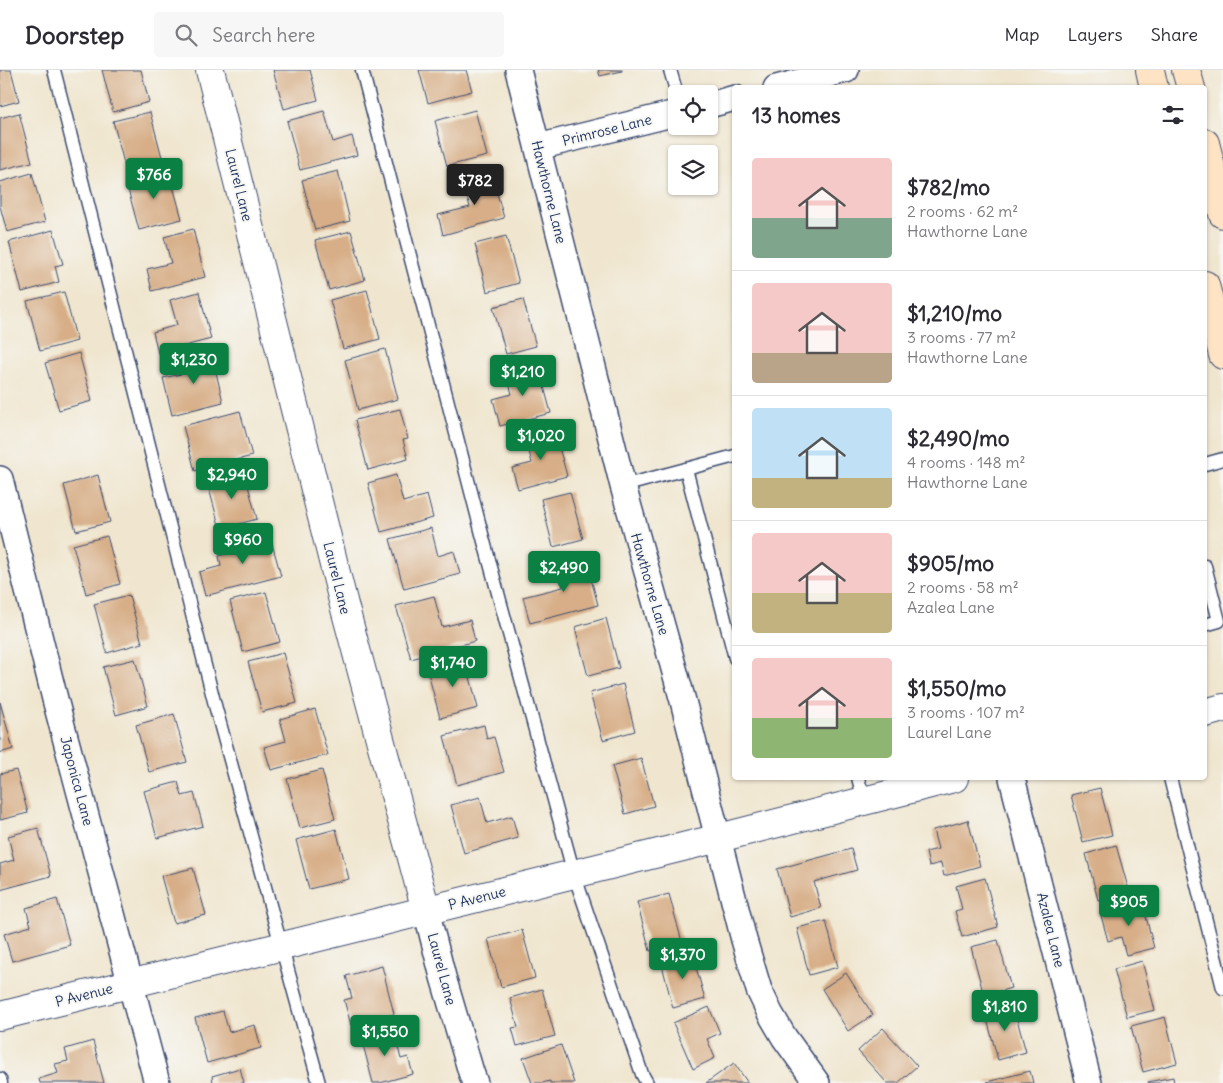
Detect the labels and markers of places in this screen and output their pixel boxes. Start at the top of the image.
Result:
pin: $766 [124,158,184,200]
pin: $782 [445,164,505,206]
pin: $1,230 [153,342,235,385]
pin: $1,210 [482,354,564,397]
pin: $1,020 [500,418,582,461]
pin: $2,940 [191,458,273,500]
pin: $960 [213,522,273,565]
pin: $2,490 [523,550,605,593]
pin: $1,740 [412,646,494,688]
pin: $905 [1099,884,1159,927]
pin: $1,370 [642,938,724,980]
pin: $1,810 [964,990,1046,1032]
pin: $1,550 [344,1014,426,1057]

